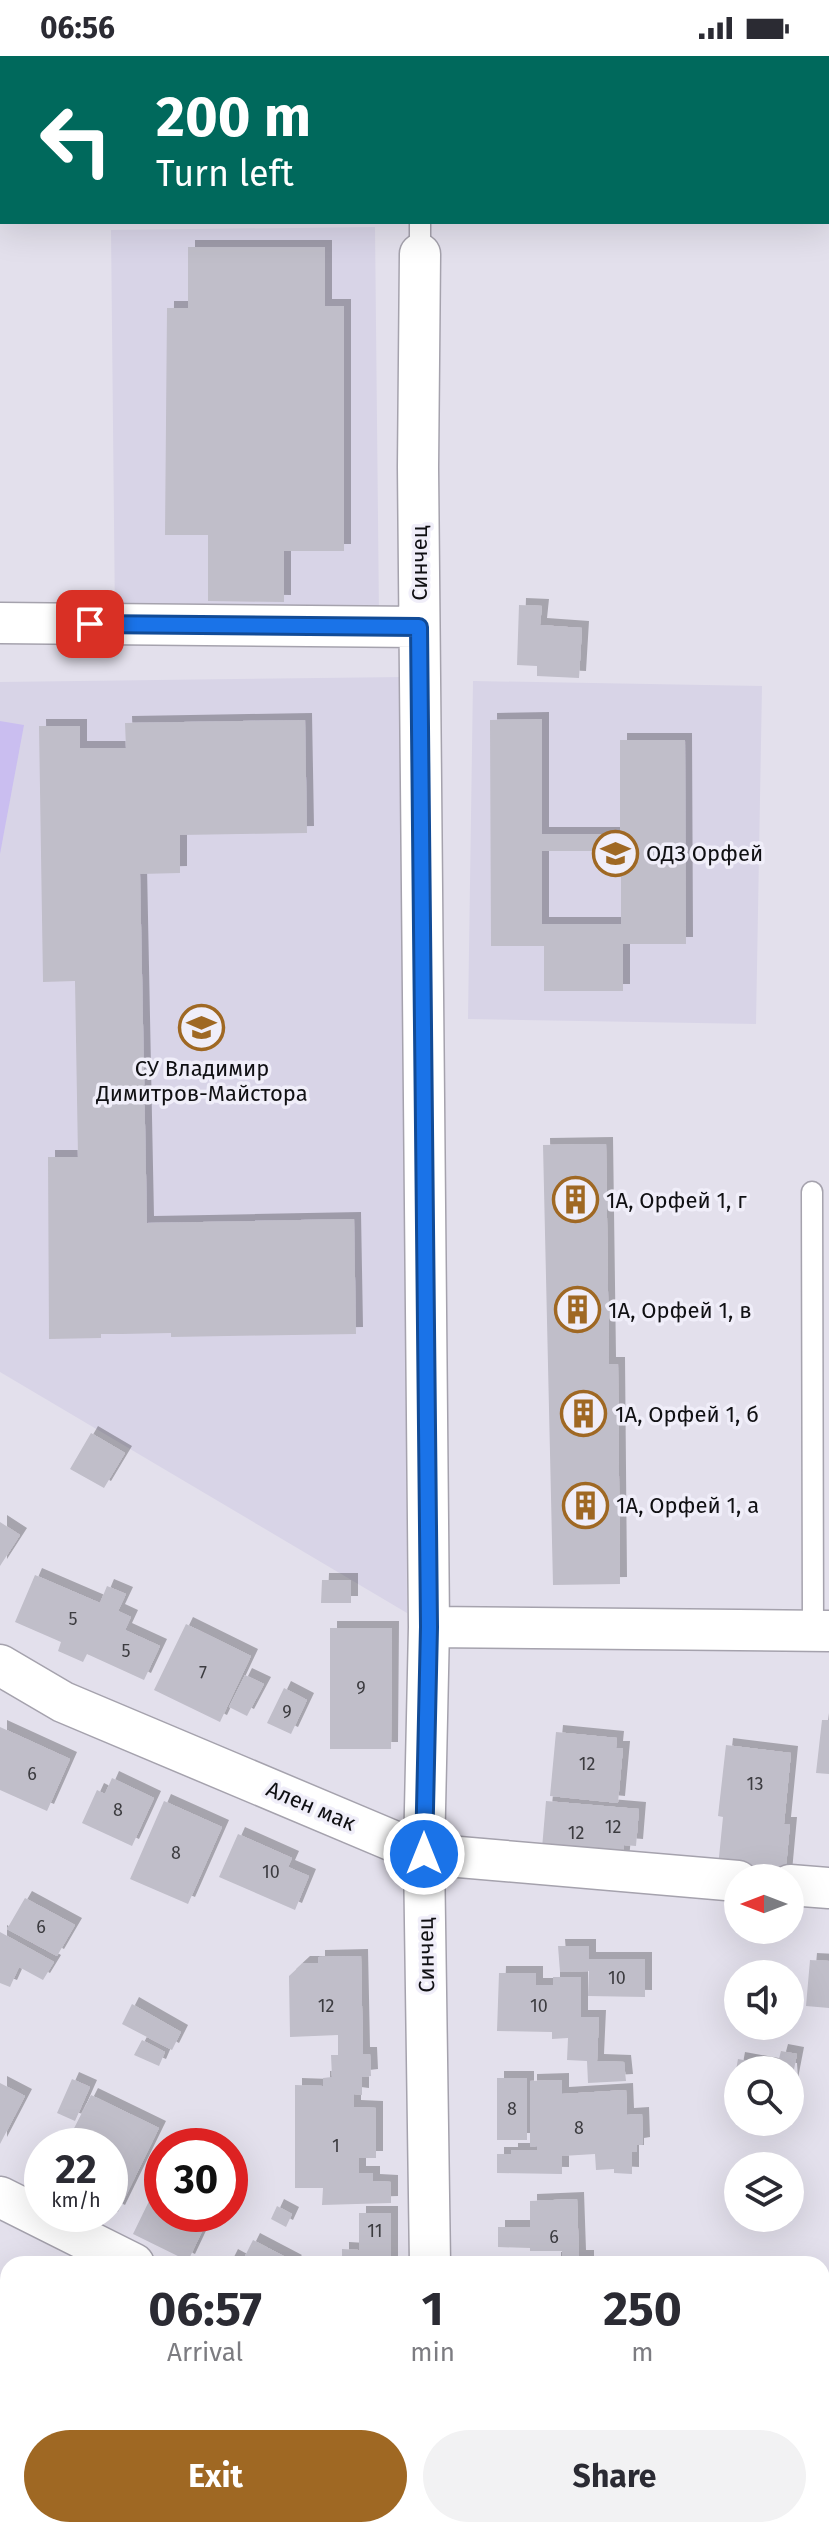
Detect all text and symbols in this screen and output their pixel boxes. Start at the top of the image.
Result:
text: 06:56 [40,10,115,46]
text: 200 m [156,84,311,151]
icon: left [24,88,128,192]
text: Turn left [156,152,294,196]
street label: Синчец [406,525,433,601]
pin [56,590,124,658]
icon: arrive [68,602,112,646]
school or university icon: ОДЗ Орфей [591,829,639,877]
place label: ОДЗ Орфей [646,840,763,867]
school or university icon: СУ Владимир Димитров-Майстора [178,1003,226,1051]
place label: СУ Владимир Димитров-Майстора [95,1055,308,1107]
building icon: 1А, Орфей 1, г [551,1176,599,1224]
place label: 1А, Орфей 1, г [606,1187,747,1214]
building icon: 1А, Орфей 1, в [553,1286,601,1334]
place label: 1А, Орфей 1, в [608,1297,752,1324]
building icon: 1А, Орфей 1, б [560,1390,608,1438]
place label: 1А, Орфей 1, б [615,1401,759,1428]
building icon: 1А, Орфей 1, а [561,1481,609,1529]
place label: 1А, Орфей 1, а [616,1492,759,1519]
house number: 5 [68,1608,78,1630]
house number: 5 [121,1640,131,1662]
house number: 7 [199,1662,207,1684]
house number: 9 [356,1677,366,1699]
house number: 9 [282,1701,292,1723]
house number: 12 [579,1753,595,1775]
house number: 6 [27,1763,37,1785]
house number: 13 [747,1773,763,1795]
street label: Ален мак [262,1775,360,1837]
house number: 8 [113,1799,123,1821]
position arrow [382,1812,466,1896]
house number: 12 [605,1816,621,1838]
house number: 12 [568,1822,584,1844]
house number: 8 [171,1842,181,1864]
house number: 10 [262,1861,280,1883]
north arrow [724,1864,804,1944]
map controls [724,1864,804,2232]
house number: 6 [36,1916,46,1938]
street label: Синчец [412,1917,440,1993]
button: sound [724,1960,804,2040]
house number: 10 [608,1967,626,1989]
house number: 12 [318,1995,334,2017]
house number: 10 [530,1995,548,2017]
button: search [724,2056,804,2136]
house number: 8 [507,2098,517,2120]
house number: 8 [574,2117,584,2139]
speed limit sign: 30 [144,2128,248,2232]
house number: 1 [332,2135,340,2157]
text: 22 [55,2146,97,2194]
button: layers [724,2152,804,2232]
text: km/h [51,2188,101,2212]
house number: 11 [367,2220,383,2242]
house number: 6 [549,2226,559,2248]
text: 06:57 [148,2280,262,2338]
text: 1 [421,2280,444,2338]
text: 250 [603,2280,682,2338]
text: Arrival [167,2337,243,2368]
text: min [410,2337,455,2368]
text: m [631,2337,654,2368]
button: Exit [24,2430,407,2522]
button: Share [423,2430,806,2522]

